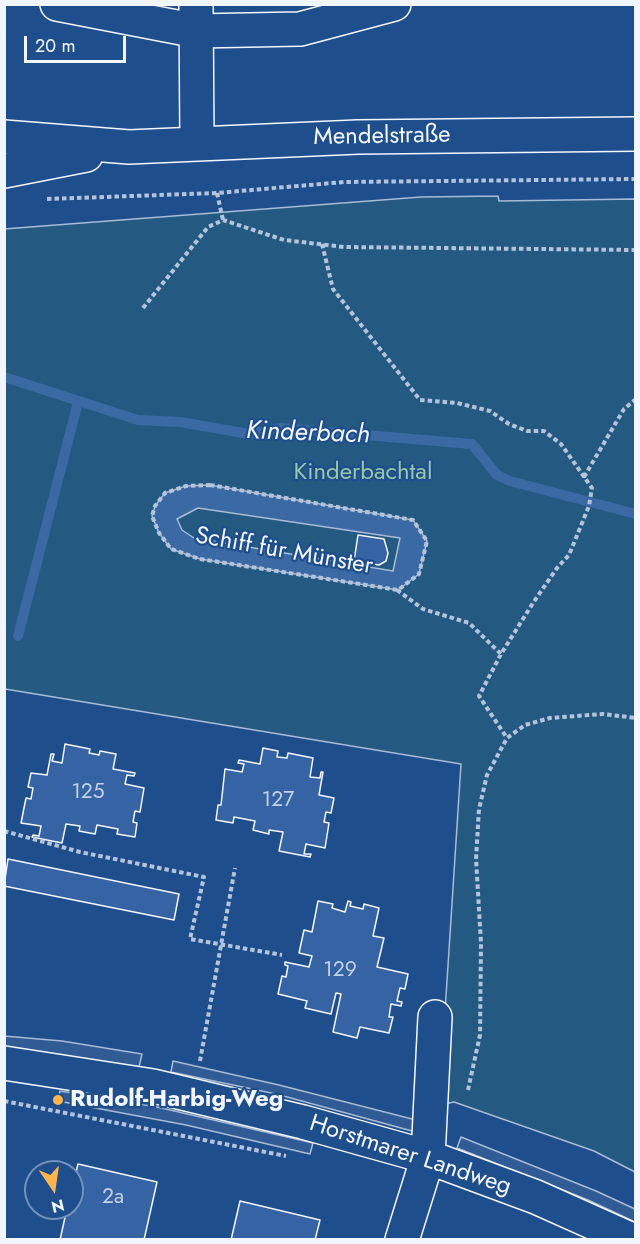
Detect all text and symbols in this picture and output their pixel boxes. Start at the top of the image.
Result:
scale bar [27,24,129,62]
text: 20 m [35,33,75,59]
street label: Mendelstraße [313,121,451,153]
water label: Kinderbach [245,416,371,452]
park label: Kinderbachtal [294,459,432,487]
street label: Schiff für Münster [193,522,375,582]
house number: 125 [71,780,105,806]
house number: 127 [262,788,294,814]
house number: 129 [323,958,357,984]
place label: Rudolf-Harbig-Weg [70,1086,283,1114]
marker: Rudolf-Harbig-Weg [51,1093,65,1107]
street label: Horstmarer Landweg [305,1110,515,1202]
north arrow [24,1160,84,1220]
house number: 2a [102,1185,124,1211]
text: N [49,1193,66,1219]

